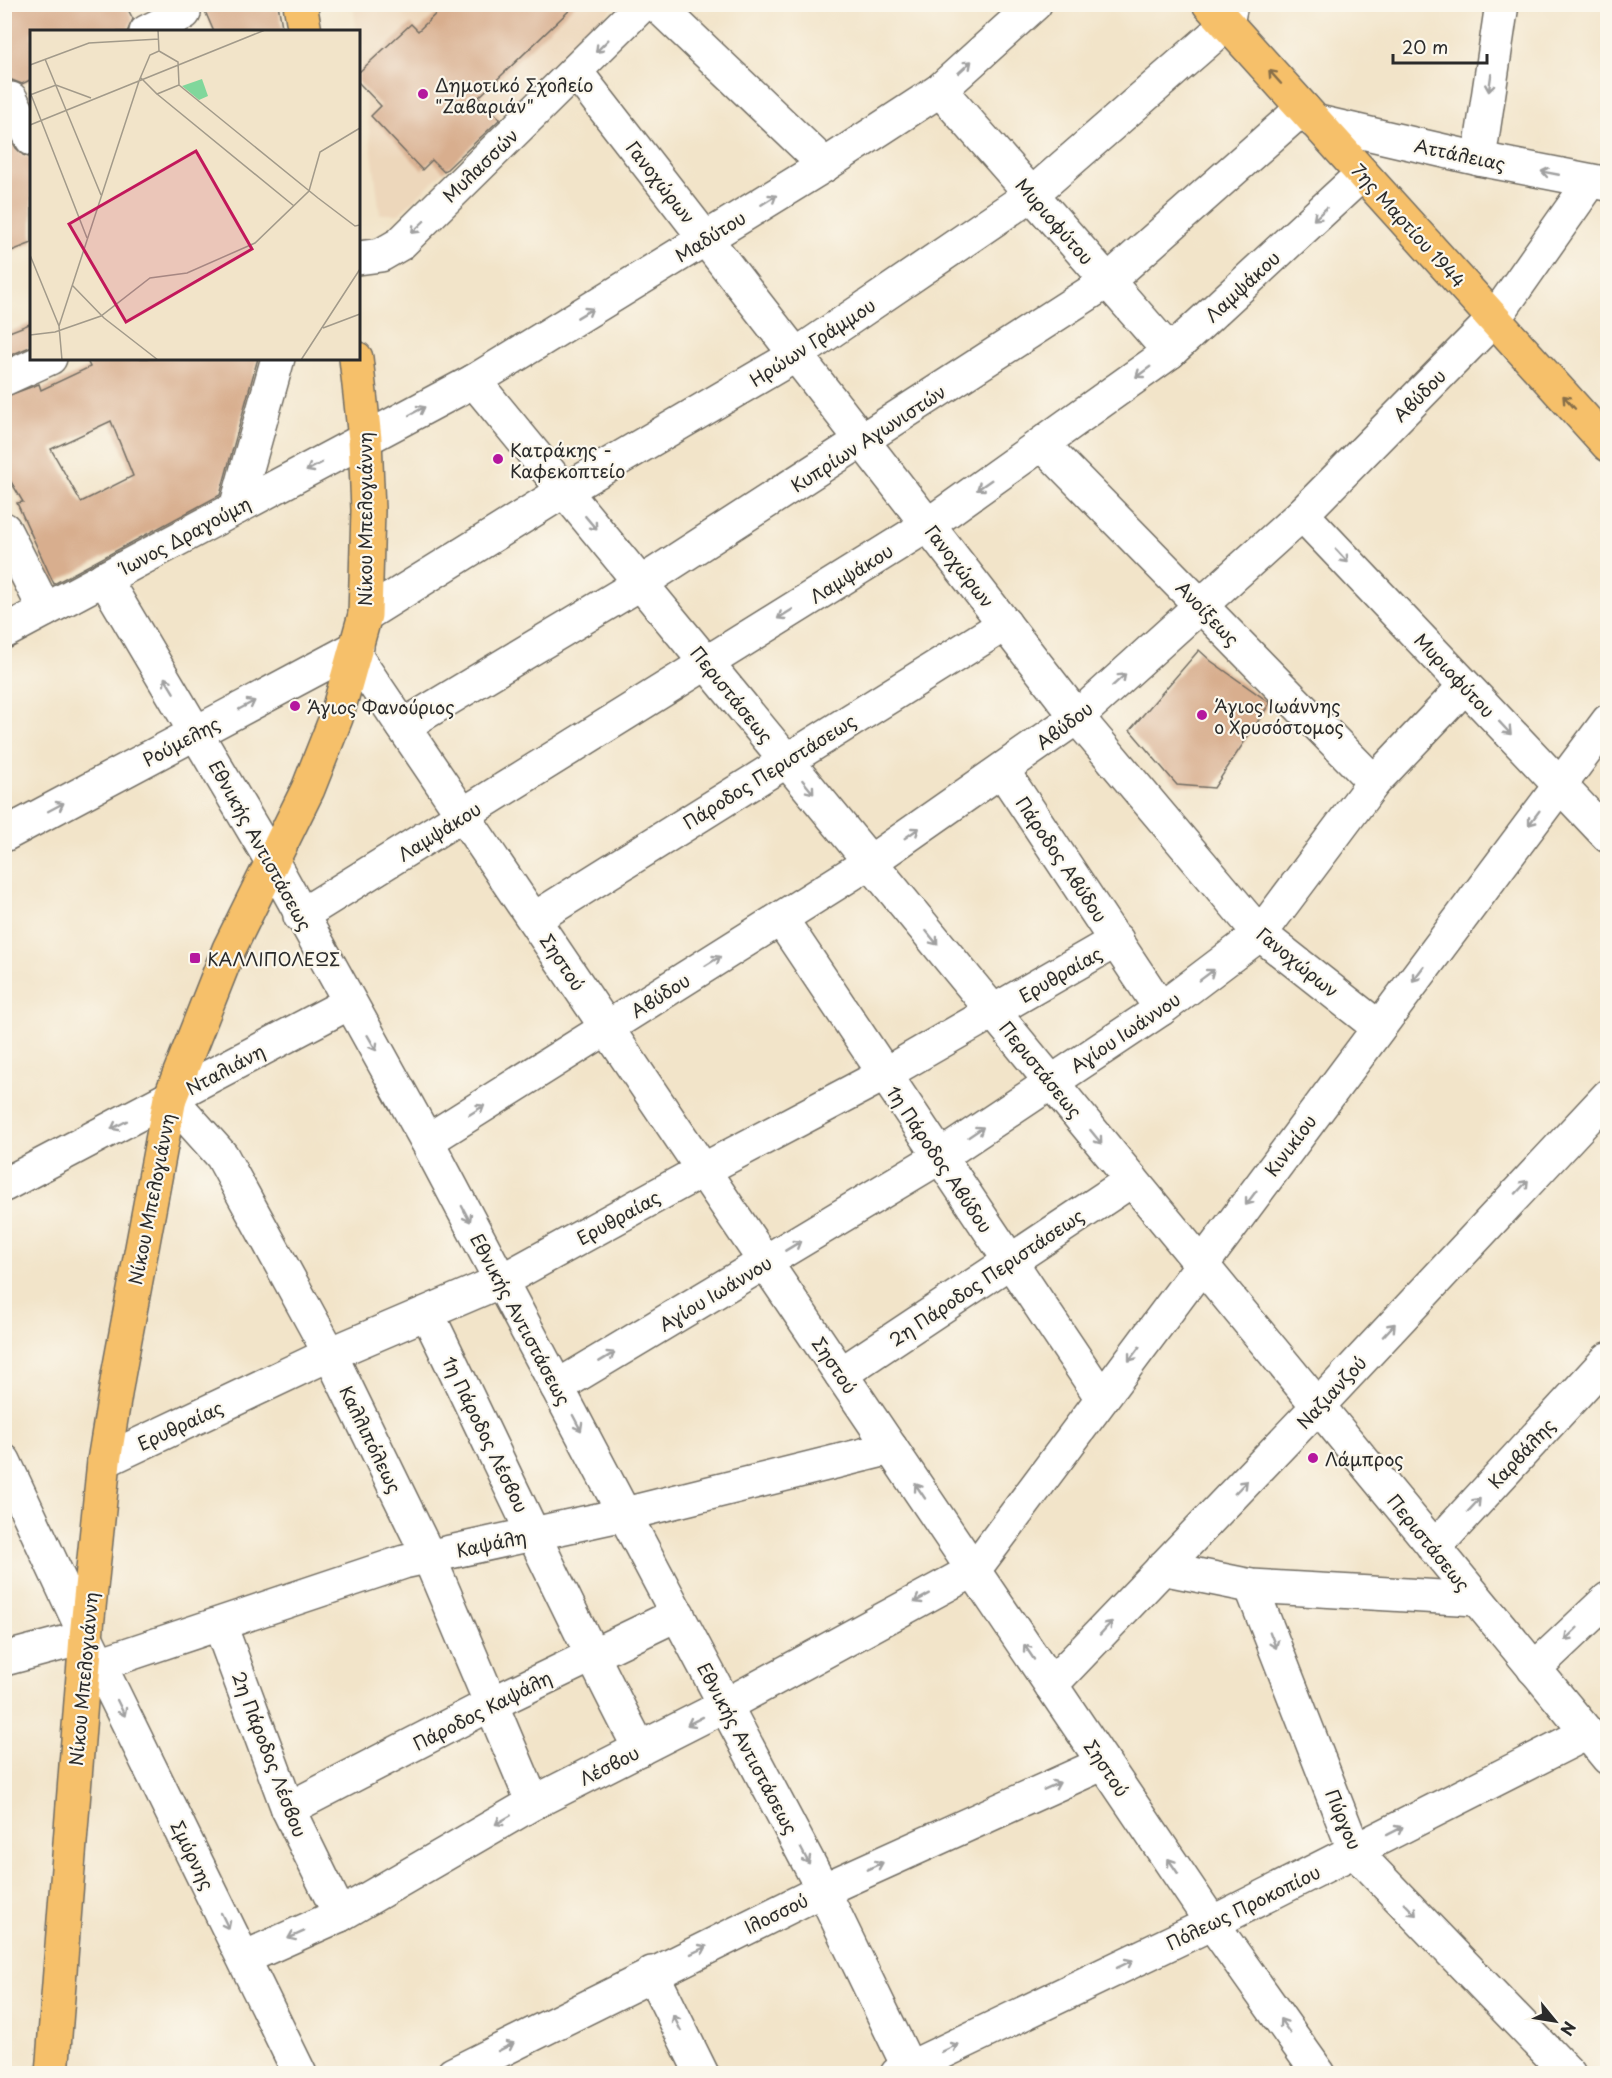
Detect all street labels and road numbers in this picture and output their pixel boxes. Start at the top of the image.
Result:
street label: Μυλασσών [436,122,524,208]
street label: Αττάλειας [1412,131,1508,177]
street label: Γανοχώρων [620,135,702,229]
street label: 7ης Μαρτίου 1944 [1346,157,1472,293]
street label: Μυριοφύτου [1010,172,1100,270]
street label: Μαδύτου [669,204,751,268]
street label: Λαμψάκου [1198,244,1286,328]
street label: Ηρώων Γράμμου [744,291,880,393]
street label: Αβύδου [1386,362,1452,428]
street label: Κυπρίων Αγωνιστών [785,378,951,498]
street label: Νίκου Μπελογιάννη [351,432,378,606]
street label: Ίωνος Δραγούμη [113,489,255,582]
street label: Γανοχώρων [919,519,1001,613]
street label: Λαμψάκου [804,537,898,609]
street label: Ανοίξεως [1170,575,1246,651]
street label: Μυριοφύτου [1409,627,1501,723]
street label: Περιστάσεως [684,639,780,749]
street label: Αβύδου [1030,695,1098,755]
street label: Πάροδος Περιστάσεως [677,707,861,835]
street label: Ρούμελης [138,709,224,773]
street label: Εθνικής Αντιστάσεως [203,755,319,935]
street label: Πάροδος Αβύδου [1010,791,1114,927]
street label: Λαμψάκου [392,795,486,867]
street label: Γανοχώρων [1251,920,1345,1004]
street label: Σηστού [534,928,592,996]
street label: Ερυθραίας [1013,939,1107,1009]
street label: Αβύδου [625,966,695,1024]
street label: Αγίου Ιωάννου [1065,985,1185,1079]
street label: Περιστάσεως [993,1014,1089,1124]
street label: Νταλιάνη [181,1037,269,1101]
street label: 1η Πάροδος Αβύδου [881,1080,999,1238]
street label: Κινικίου [1258,1108,1322,1182]
street label: Νίκου Μπελογιάννη [121,1111,181,1287]
street label: Ερυθραίας [571,1183,665,1251]
street label: 2η Πάροδος Περιστάσεως [883,1202,1089,1352]
street label: Εθνικής Αντιστάσεως [464,1228,578,1410]
street label: Αγίου Ιωάννου [653,1249,777,1337]
street label: Σηστού [806,1331,864,1399]
street label: Ναζιανζού [1290,1349,1372,1435]
street label: 1η Πάροδος Λέσβου [436,1351,536,1517]
street label: Καλλιπόλεως [333,1381,409,1497]
street label: Ερυθραίας [133,1393,227,1457]
street label: Καρβάλης [1481,1412,1561,1494]
street label: Περιστάσεως [1381,1487,1477,1597]
street label: Καψάλη [453,1522,529,1564]
street label: Νίκου Μπελογιάννη [62,1591,104,1767]
street label: Εθνικής Αντιστάσεως [691,1657,805,1839]
street label: Πάροδος Καψάλη [408,1663,556,1757]
street label: 2η Πάροδος Λέσβου [226,1667,314,1841]
street label: Σηστού [1078,1734,1136,1802]
street label: Λέσβου [574,1738,644,1792]
street label: Πύργου [1319,1785,1369,1853]
street label: Σμύρνης [165,1816,221,1894]
street label: Πόλεως Προκοπίου [1161,1858,1325,1956]
street label: Ιλοσσού [740,1886,812,1940]

